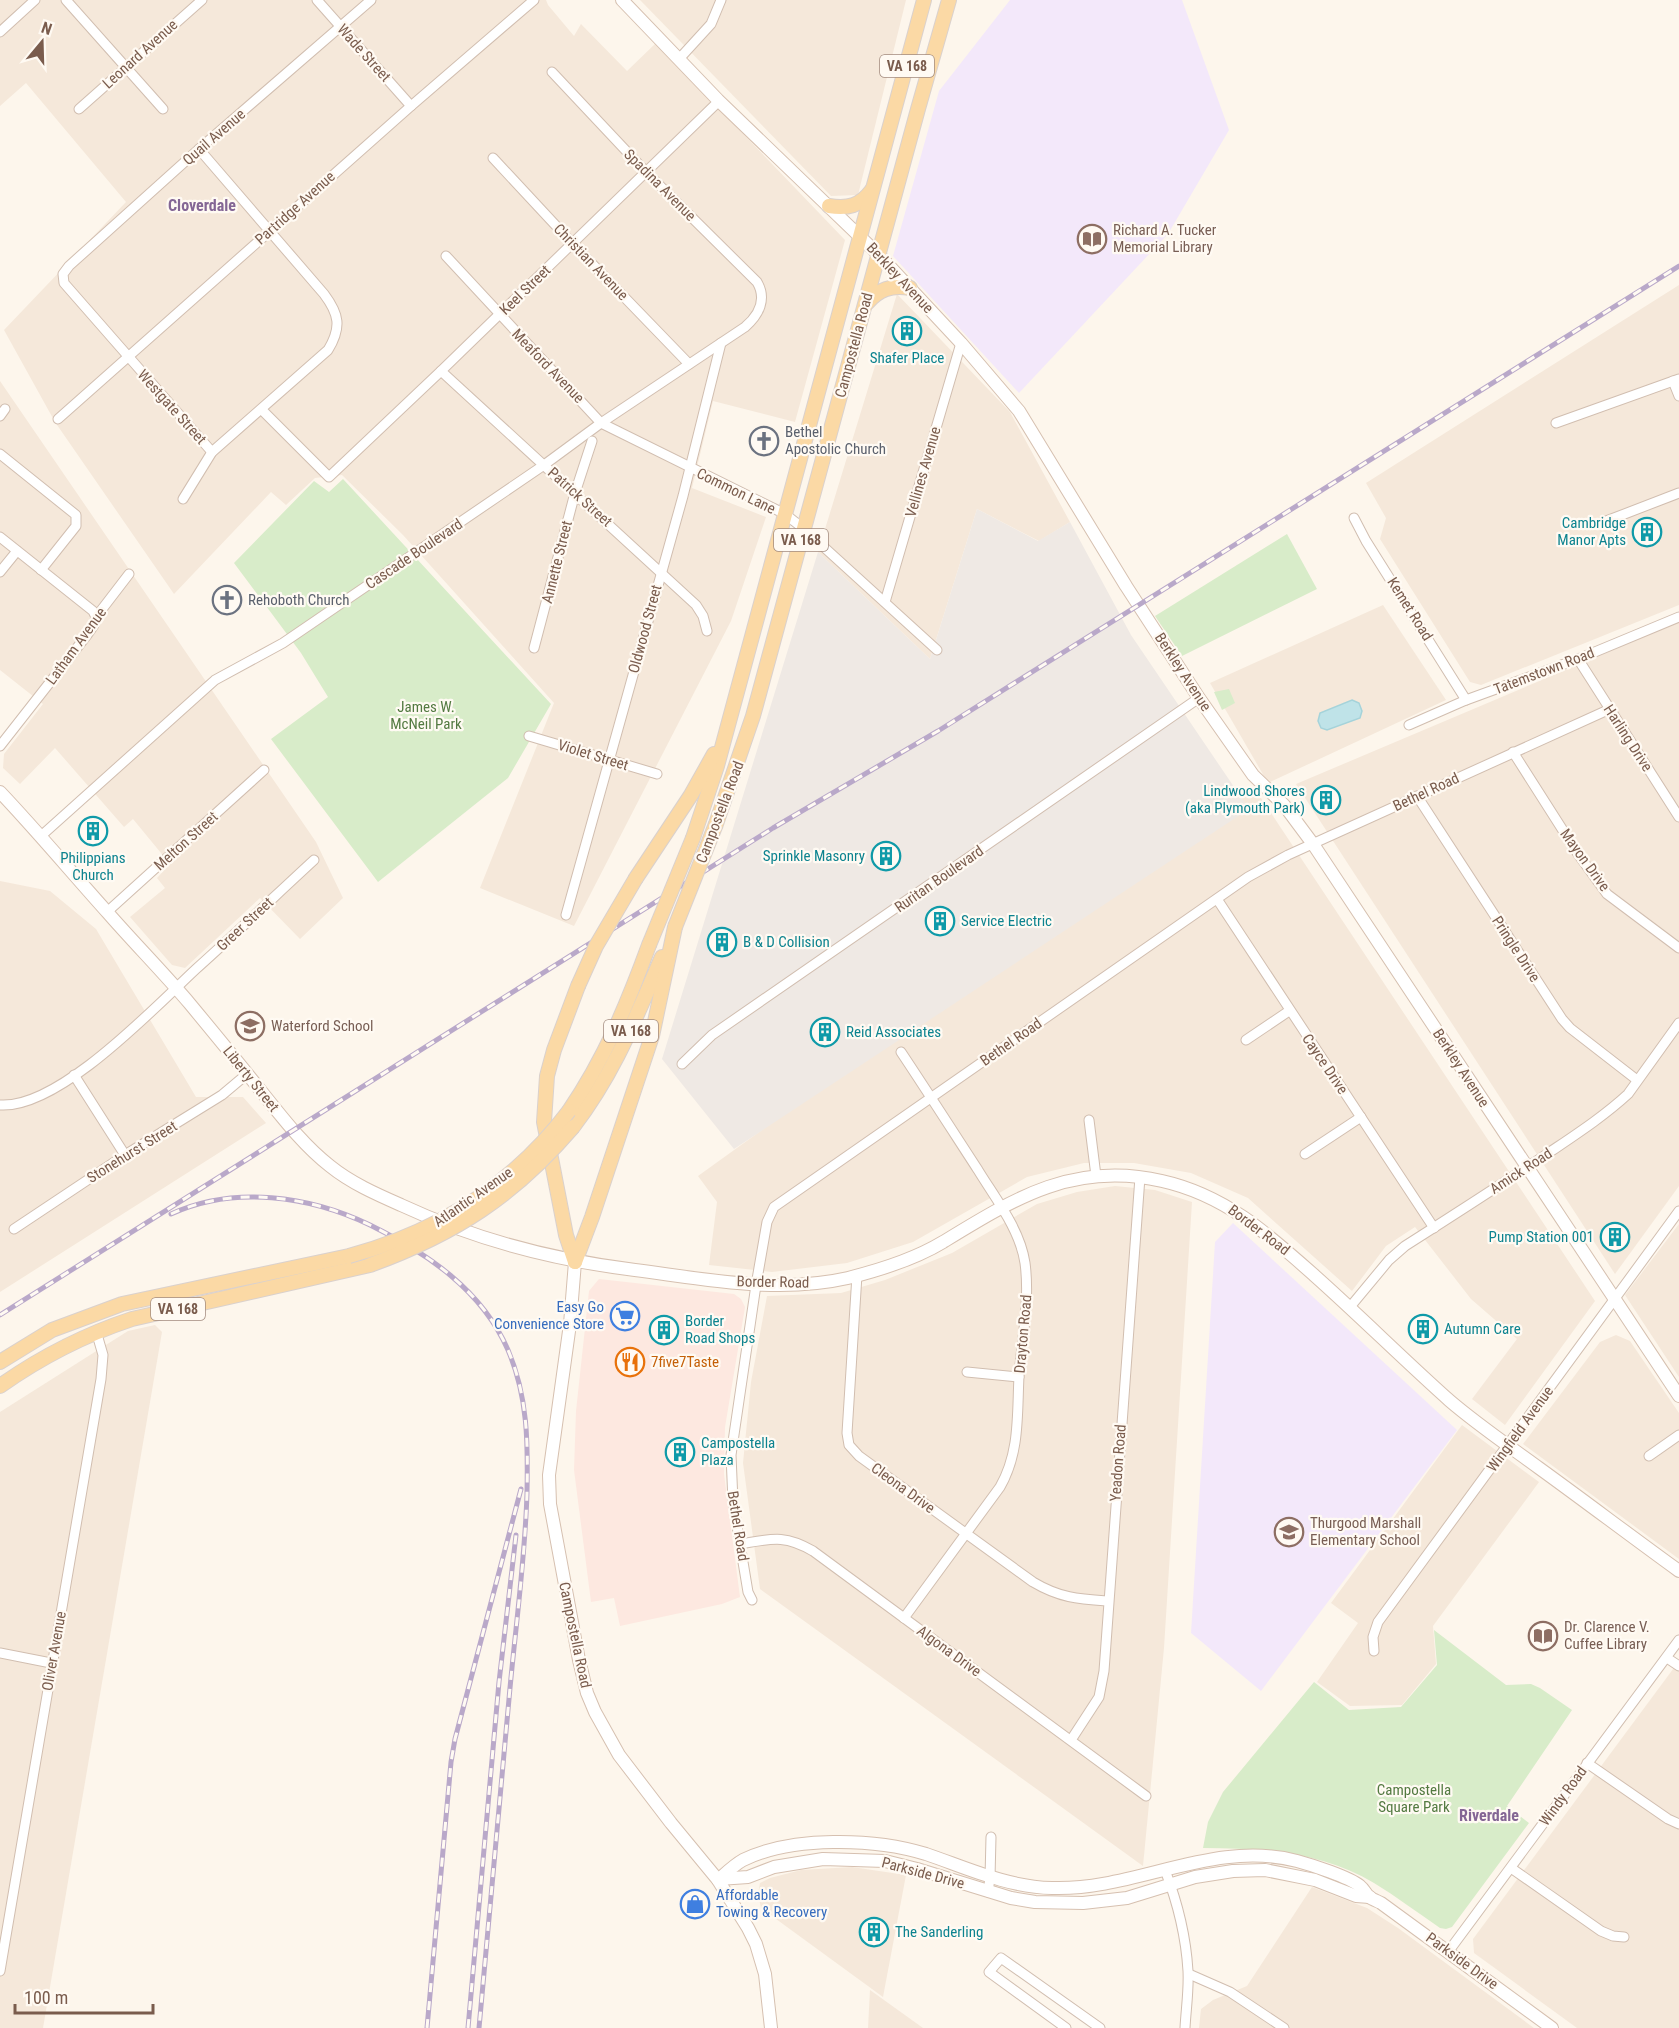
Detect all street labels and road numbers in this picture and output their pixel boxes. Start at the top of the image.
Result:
street label: Leonard Avenue [99,16,181,92]
street label: Wade Street [333,20,395,86]
road number: VA 168 [880,55,934,77]
street label: Quail Avenue [179,105,249,169]
street label: Spadina Avenue [620,145,700,225]
street label: Partridge Avenue [251,167,339,249]
street label: Christian Avenue [550,220,632,304]
street label: Berkley Avenue [863,239,937,317]
street label: Keel Street [496,261,554,319]
street label: Campostella Road [831,291,877,399]
street label: Meaford Avenue [508,325,588,407]
street label: Westgate Street [134,366,210,448]
street label: Vellines Avenue [902,425,944,519]
street label: Patrick Street [544,463,616,531]
street label: Common Lane [694,464,778,518]
street label: Cascade Boulevard [362,515,466,593]
street label: Annette Street [538,519,576,605]
road number: VA 168 [774,529,828,551]
street label: Kemet Road [1383,574,1437,644]
street label: Oldwood Street [625,583,665,675]
street label: Latham Avenue [42,604,110,688]
street label: Berkley Avenue [1151,629,1215,715]
street label: Tatemstown Road [1491,644,1597,698]
street label: Harling Drive [1600,701,1656,775]
street label: Violet Street [556,736,630,774]
street label: Campostella Road [692,758,748,866]
street label: Bethel Road [1390,769,1462,815]
street label: Melton Street [150,808,222,874]
street label: Mayon Drive [1556,825,1614,895]
street label: Ruritan Boulevard [891,842,987,916]
street label: Greer Street [213,893,277,955]
street label: Pringle Drive [1488,913,1544,985]
street label: Bethel Road [977,1014,1045,1070]
road number: VA 168 [604,1020,658,1042]
street label: Berkley Avenue [1429,1025,1493,1111]
street label: Cayce Drive [1298,1030,1352,1098]
street label: Liberty Street [219,1043,283,1115]
street label: Stonehurst Street [84,1117,180,1187]
street label: Amick Road [1486,1144,1556,1198]
street label: Atlantic Avenue [430,1163,516,1231]
street label: Border Road [1225,1201,1293,1259]
street label: Border Road [736,1272,810,1292]
street label: Drayton Road [1011,1294,1035,1374]
road number: VA 168 [151,1298,205,1320]
street label: Wingfield Avenue [1483,1383,1557,1475]
street label: Yeadon Road [1106,1424,1130,1502]
street label: Cleona Drive [868,1459,938,1517]
street label: Bethel Road [724,1490,752,1562]
street label: Campostella Road [555,1580,595,1690]
street label: Oliver Avenue [38,1610,70,1692]
street label: Algona Drive [913,1622,985,1680]
street label: Windy Road [1535,1763,1591,1829]
street label: Parkside Drive [880,1853,966,1893]
street label: Parkside Drive [1422,1929,1502,1993]

